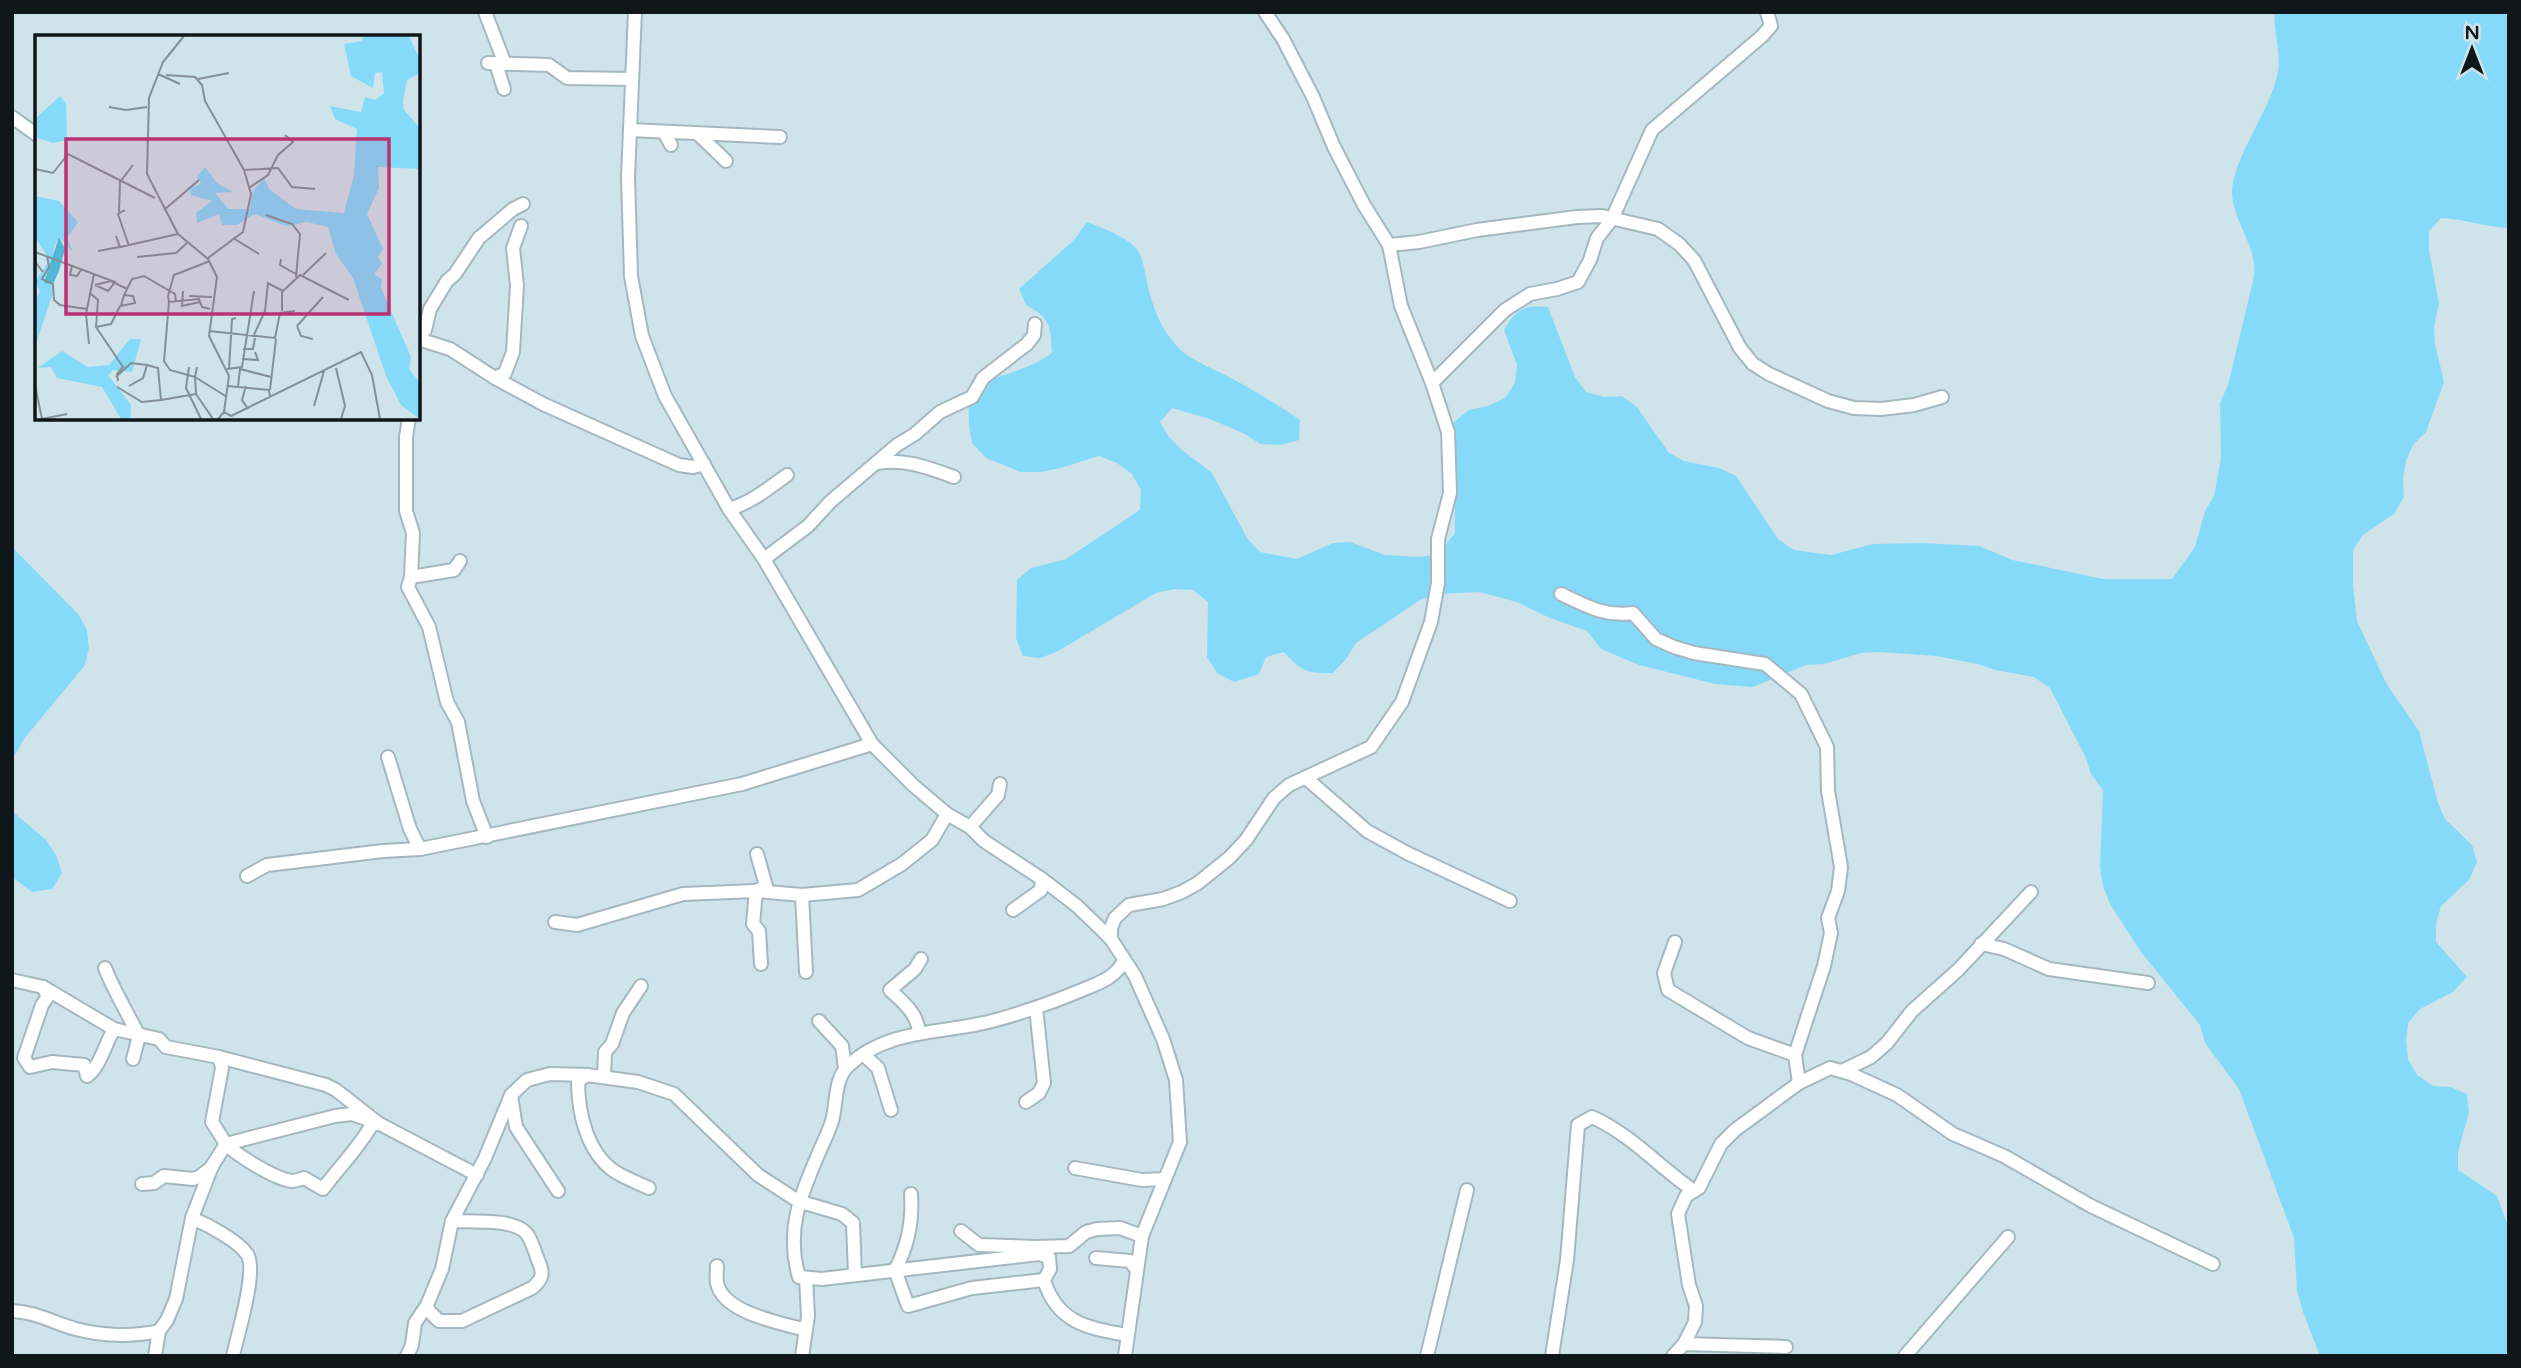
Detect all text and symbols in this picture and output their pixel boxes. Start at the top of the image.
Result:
north arrow [2437,14,2507,84]
text: N [2464,22,2480,44]
inset map [35,35,420,420]

